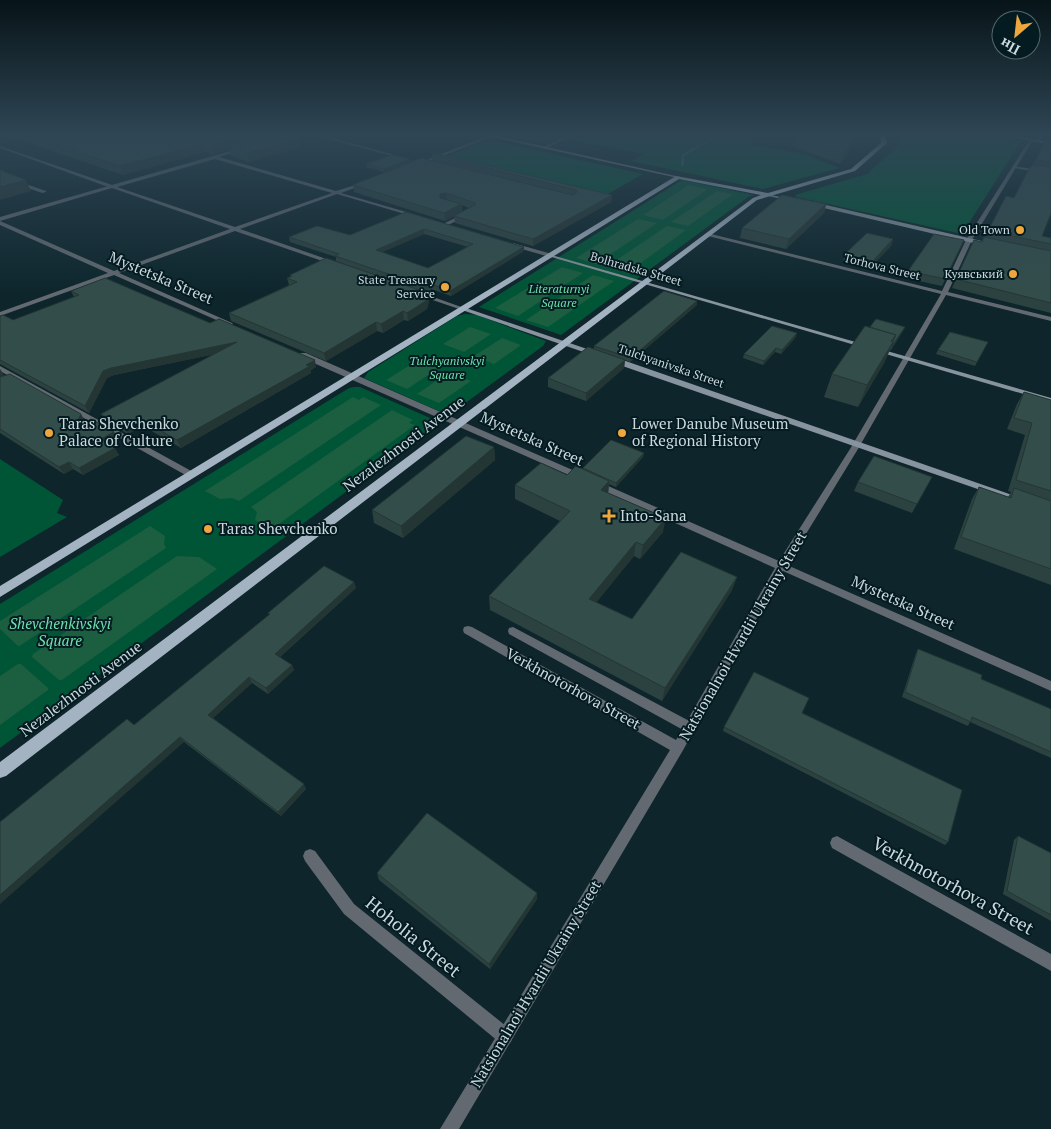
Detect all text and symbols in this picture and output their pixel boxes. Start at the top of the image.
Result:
north arrow [991,10,1041,60]
text: Пн [996,34,1023,60]
place label: Old Town [959,222,1010,237]
marker: Old Town [1014,224,1026,236]
street label: Mystetska Street [106,246,217,308]
street label: Bolhradska Street [589,248,684,289]
street label: Torhova Street [842,250,923,283]
place label: Куявський [944,266,1003,281]
marker: Куявський [1007,268,1019,280]
place label: State Treasury Service [358,272,436,301]
marker: State Treasury Service [439,281,451,293]
park label: Literaturnyi Square [528,281,590,310]
street label: Tulchyanivska Street [616,340,727,391]
park label: Tulchyanivskyi Square [409,353,485,382]
street label: Nezalezhnosti Avenue [338,391,468,496]
street label: Mystetska Street [478,406,588,470]
place label: Taras Shevchenko Palace of Culture [59,413,178,450]
place label: Lower Danube Museum of Regional History [632,413,788,450]
marker: Taras Shevchenko Palace of Culture [43,427,55,439]
marker: Lower Danube Museum of Regional History [616,427,628,439]
place label: Into-Sana [620,505,687,525]
marker: Into-Sana [602,509,616,523]
place label: Taras Shevchenko [218,518,337,538]
marker: Taras Shevchenko [202,523,214,535]
street label: Natsionalnoi Hvardii Ukrainy Street [674,527,811,744]
street label: Mystetska Street [849,570,959,634]
park label: Shevchenkivskyi Square [9,613,112,650]
street label: Nezalezhnosti Avenue [15,636,145,741]
street label: Verkhnotorhova Street [503,643,645,734]
street label: Verkhnotorhova Street [868,831,1039,940]
street label: Natsionalnoi Hvardii Ukrainy Street [465,876,605,1091]
street label: Hoholia Street [361,890,466,982]

